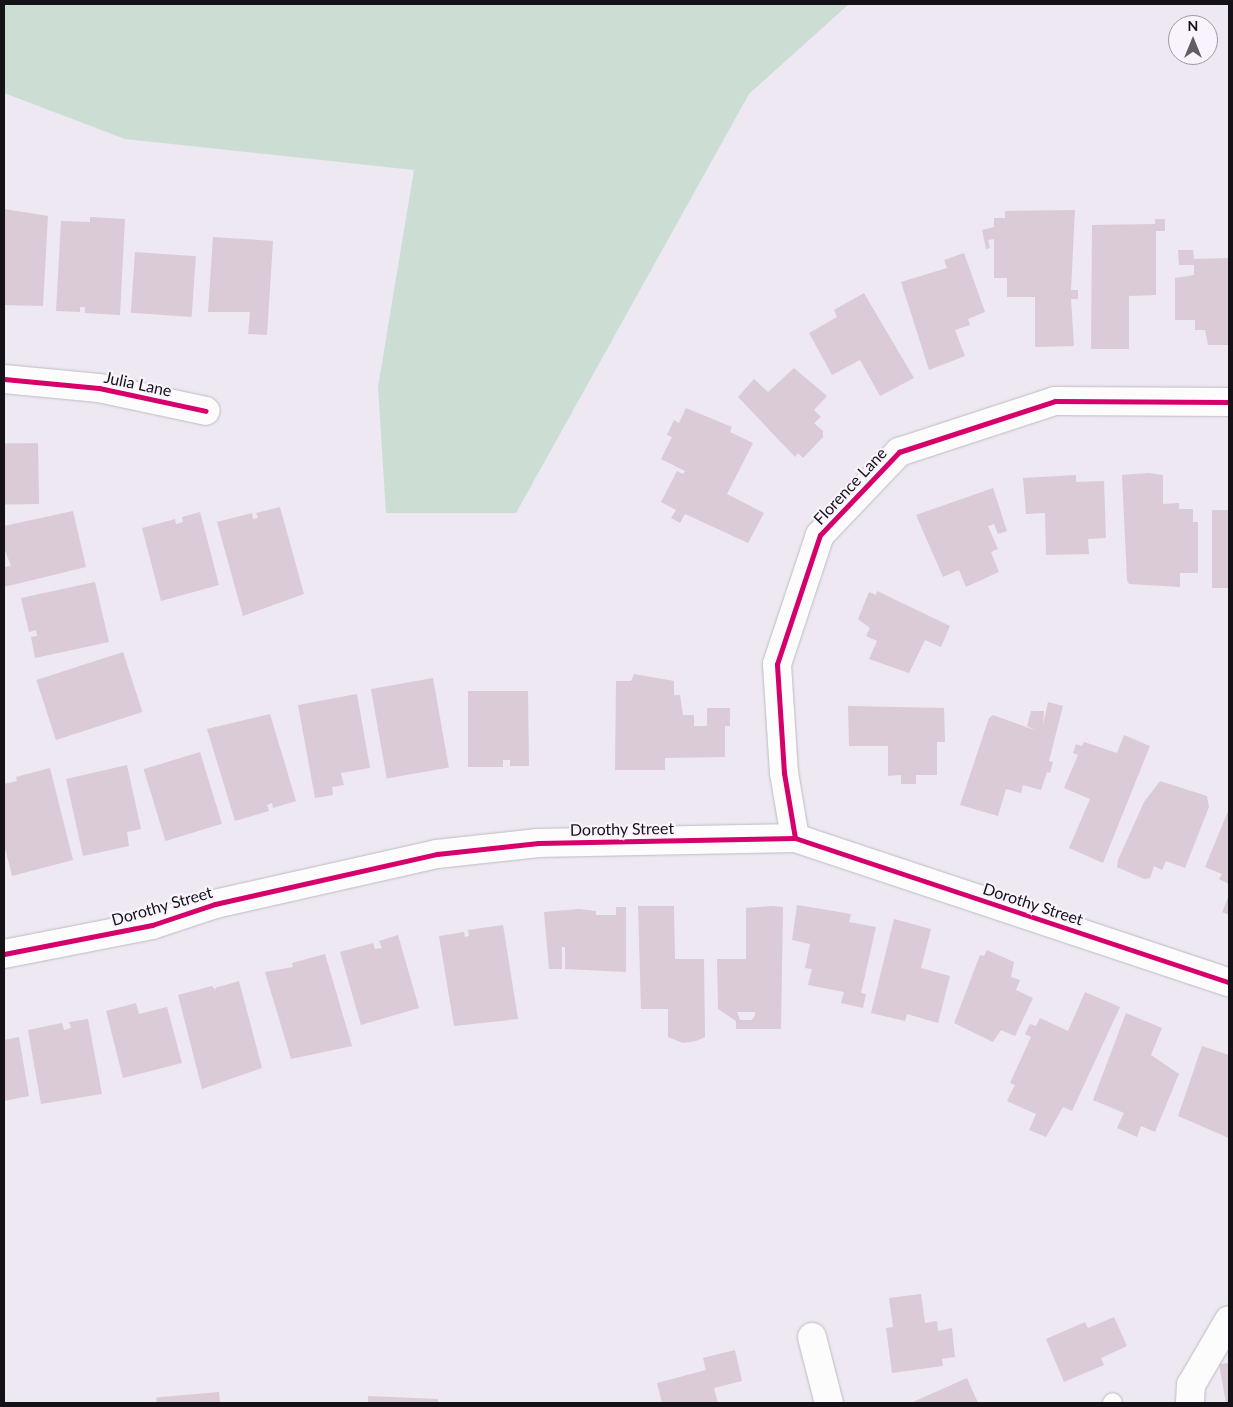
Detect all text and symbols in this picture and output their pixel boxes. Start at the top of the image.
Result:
north arrow [1168,15,1218,65]
text: N [1188,17,1198,34]
street label: Julia Lane [102,367,174,401]
street label: Florence Lane [809,444,891,528]
street label: Dorothy Street [570,818,674,840]
street label: Dorothy Street [980,879,1086,929]
street label: Dorothy Street [109,882,215,930]

